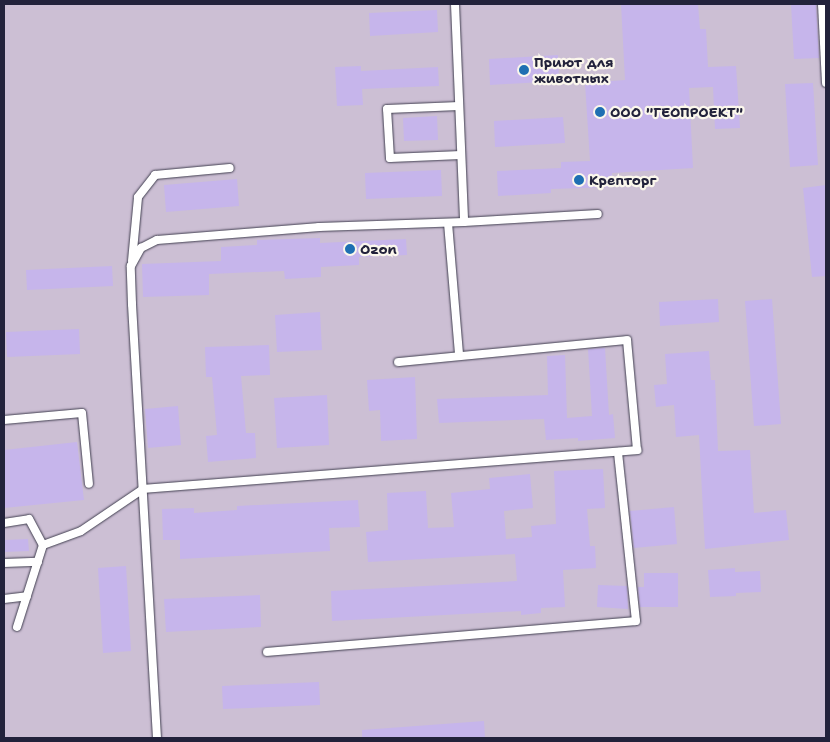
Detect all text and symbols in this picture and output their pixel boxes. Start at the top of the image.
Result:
place label: Приют для животных [534,54,614,86]
marker: Приют для животных [518,64,530,76]
place label: ООО "ГЕОПРОЕКТ" [610,104,743,120]
marker: ООО "ГЕОПРОЕКТ" [594,106,606,118]
place label: Крепторг [589,172,657,188]
marker: Крепторг [573,174,585,186]
place label: Ozon [360,241,397,257]
marker: Ozon [344,243,356,255]

